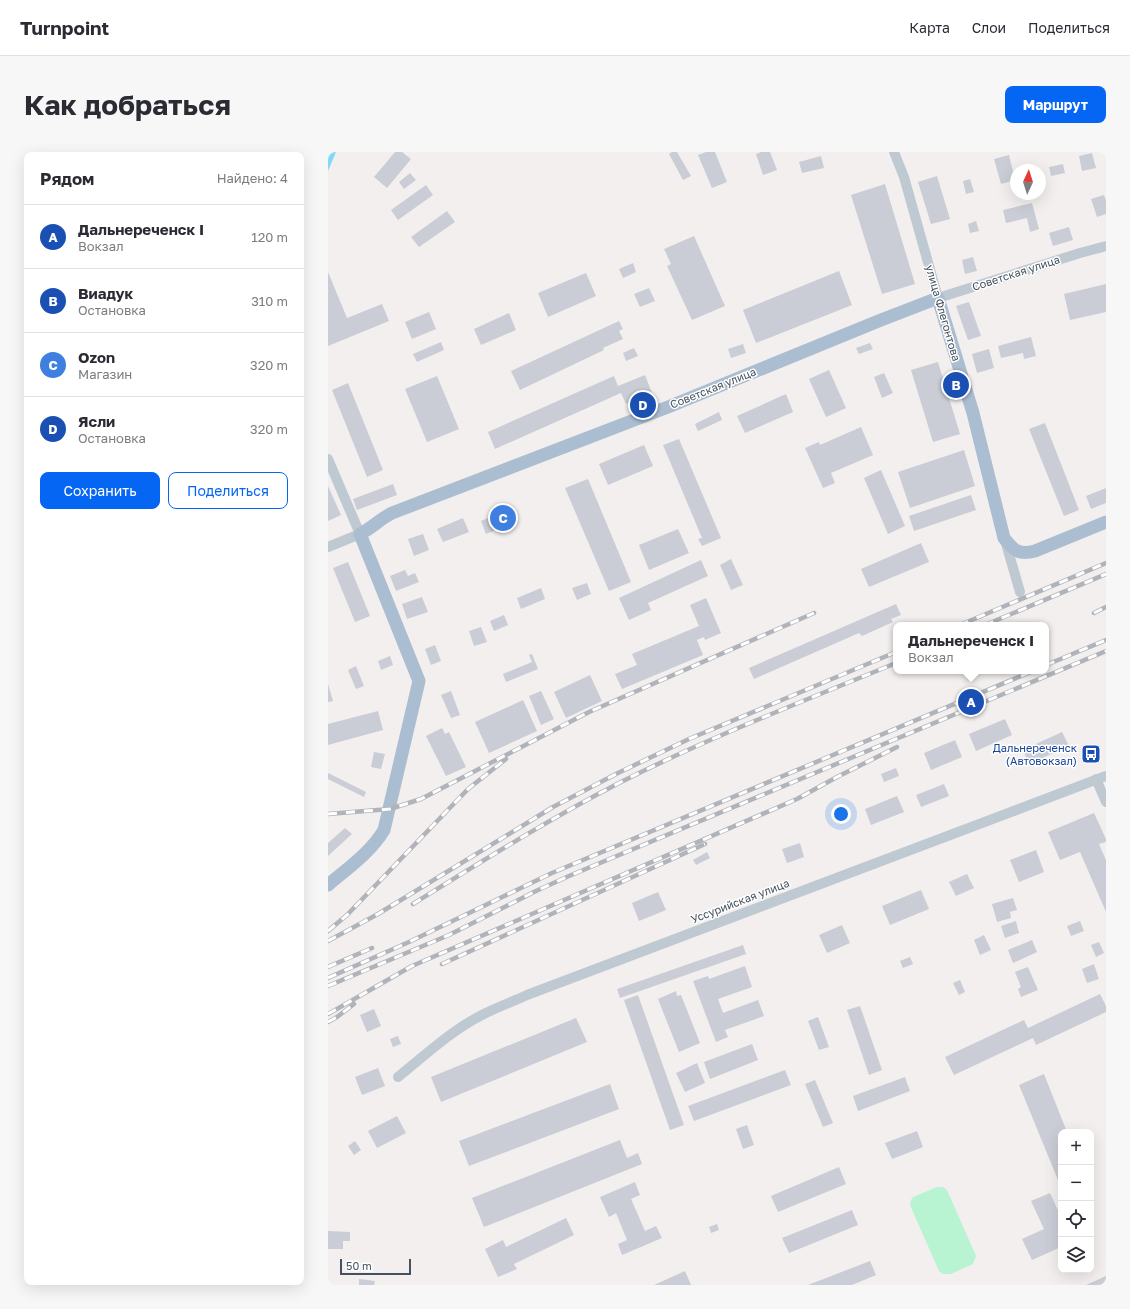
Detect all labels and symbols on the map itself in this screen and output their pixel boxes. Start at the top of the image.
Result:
north arrow [1010,164,1046,200]
street label: Советская улица [970,252,1061,293]
street label: улица Флегонтова [924,263,963,362]
street label: Советская улица [668,364,758,411]
pin: B [943,370,969,400]
pin: D [630,390,656,420]
pin: C [490,503,516,533]
pin: A [958,687,984,717]
place label: Дальнереченск (Автовокзал) [993,741,1078,767]
bus stop icon: Дальнереченск (Автовокзал) [1080,743,1102,765]
your location [831,804,851,824]
street label: Уссурийская улица [689,876,791,925]
scale bar [340,1257,411,1276]

